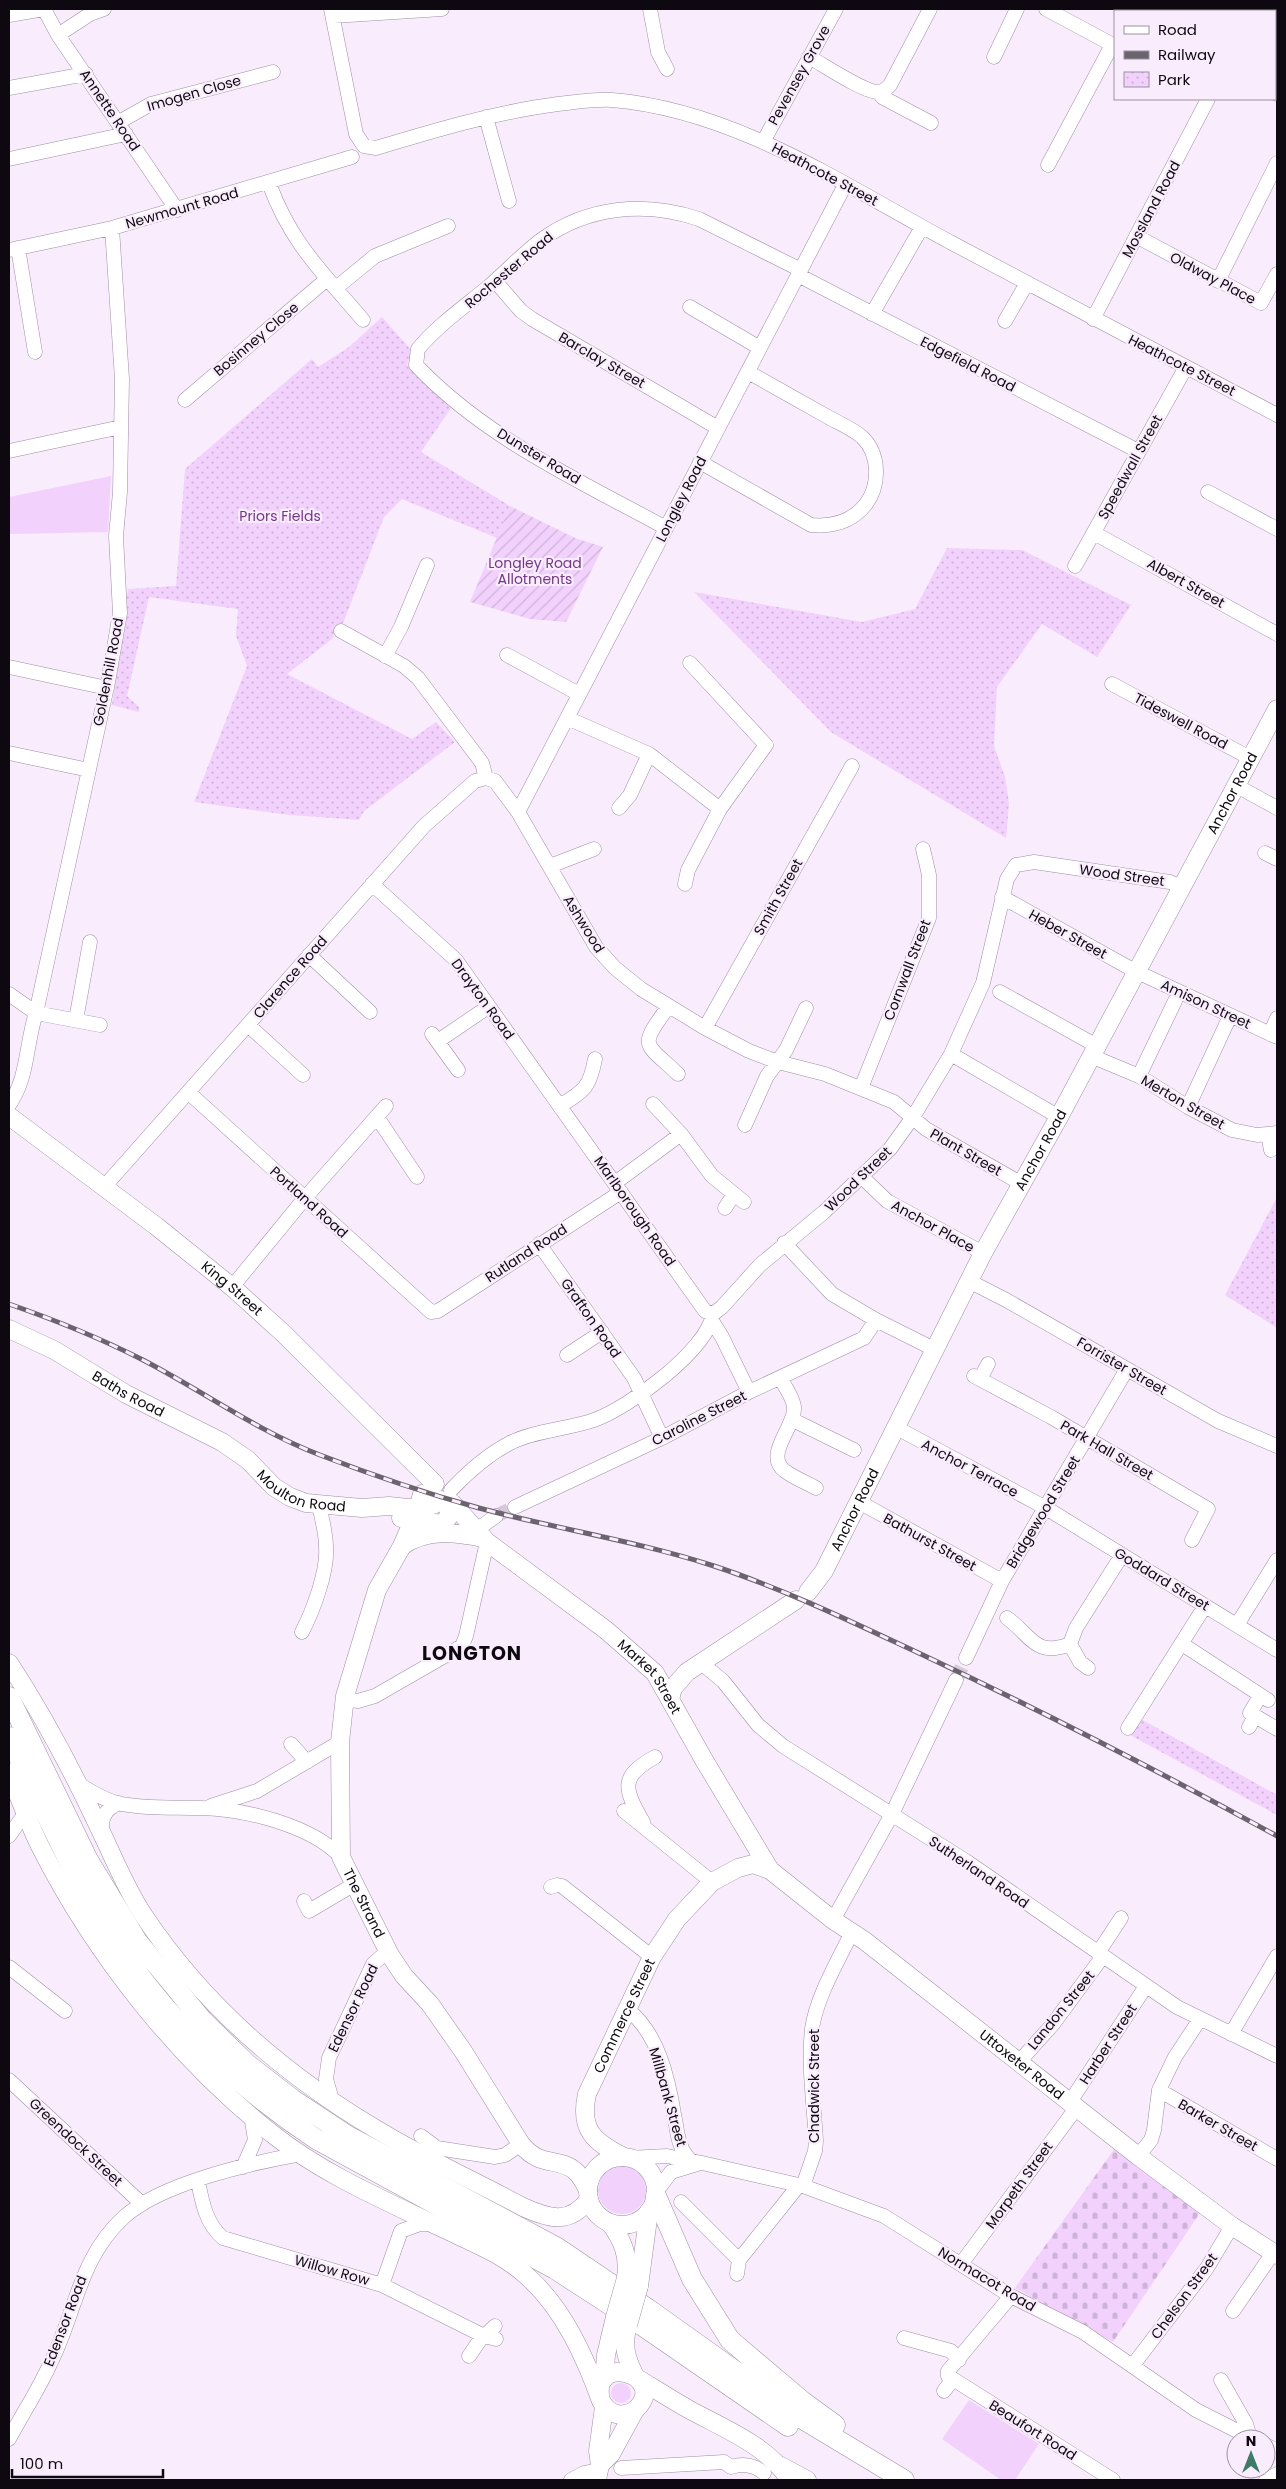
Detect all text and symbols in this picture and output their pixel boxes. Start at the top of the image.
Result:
legend [1114,10,1276,100]
text: Road [1158,19,1197,40]
street label: Pevensey Grove [763,21,835,129]
text: Railway [1158,44,1216,65]
street label: Annette Road [75,65,145,155]
text: Park [1158,69,1190,90]
street label: Imogen Close [145,70,244,116]
street label: Heathcote Street [768,138,882,210]
street label: Mossland Road [1117,157,1185,261]
street label: Newmount Road [123,182,241,234]
street label: Rochester Road [460,227,558,313]
street label: Oldway Place [1167,247,1260,309]
street label: Bosinney Close [209,297,303,381]
street label: Barclay Street [555,327,649,393]
street label: Heathcote Street [1125,329,1239,401]
street label: Edgefield Road [917,331,1019,397]
street label: Speedwall Street [1093,411,1167,523]
street label: Dunster Road [493,423,585,489]
street label: Longley Road [651,453,711,545]
park label: Priors Fields [239,506,321,526]
park label: Longley Road Allotments [488,553,582,589]
street label: Albert Street [1144,553,1228,613]
street label: Goldenhill Road [88,616,128,728]
street label: Tideswell Road [1131,688,1231,754]
street label: Anchor Road [1202,749,1262,838]
street label: Smith Street [749,855,807,939]
street label: Wood Street [1078,859,1166,891]
street label: Ashwood [558,891,610,957]
street label: Heber Street [1025,904,1111,964]
street label: Cornwall Street [879,917,935,1023]
street label: Clarence Road [248,931,332,1023]
street label: Drayton Road [447,954,519,1044]
street label: Amison Street [1158,974,1254,1034]
street label: Merton Street [1137,1070,1229,1134]
street label: Anchor Road [1010,1106,1071,1194]
street label: Plant Street [926,1123,1006,1181]
street label: Wood Street [820,1142,896,1216]
street label: Marlborough Road [589,1152,681,1270]
street label: Portland Road [266,1161,352,1243]
street label: Anchor Place [888,1195,978,1257]
street label: Rutland Road [481,1219,571,1287]
street label: King Street [197,1256,267,1320]
street label: Grafton Road [556,1274,626,1362]
street label: Forrister Street [1073,1332,1171,1400]
street label: Baths Road [88,1366,168,1422]
street label: Caroline Street [648,1386,750,1450]
street label: Park Hall Street [1057,1415,1157,1485]
street label: Anchor Terrace [918,1434,1022,1502]
street label: Bridgewood Street [1001,1452,1085,1572]
street label: Moulton Road [252,1465,347,1517]
street label: Anchor Road [826,1465,884,1554]
street label: Bathurst Street [880,1508,980,1576]
street label: Goddard Street [1111,1543,1213,1615]
street label: Market Street [613,1635,686,1718]
district label: LONGTON [422,1640,522,1667]
street label: Sutherland Road [925,1831,1033,1913]
street label: The Strand [338,1865,390,1941]
street label: Commerce Street [588,1955,660,2076]
street label: Edensor Road [323,1961,383,2055]
street label: Landon Street [1023,1966,1099,2054]
street label: Harber Street [1074,2000,1142,2088]
street label: Uttoxeter Road [975,2025,1069,2104]
street label: Chadwick Street [804,2029,824,2143]
street label: Millbank Street [644,2045,692,2149]
street label: Greendock Street [25,2093,127,2191]
street label: Barker Street [1174,2094,1262,2156]
street label: Morpeth Street [981,2137,1057,2233]
street label: Normacot Road [934,2242,1040,2316]
street label: Chelson Street [1146,2249,1222,2343]
street label: Willow Row [292,2250,372,2290]
street label: Edensor Road [38,2273,92,2369]
street label: Beaufort Road [985,2395,1081,2465]
north arrow [1226,2429,1276,2479]
text: N [1246,2431,1256,2451]
scale bar [12,2446,164,2478]
text: 100 m [20,2453,63,2474]

